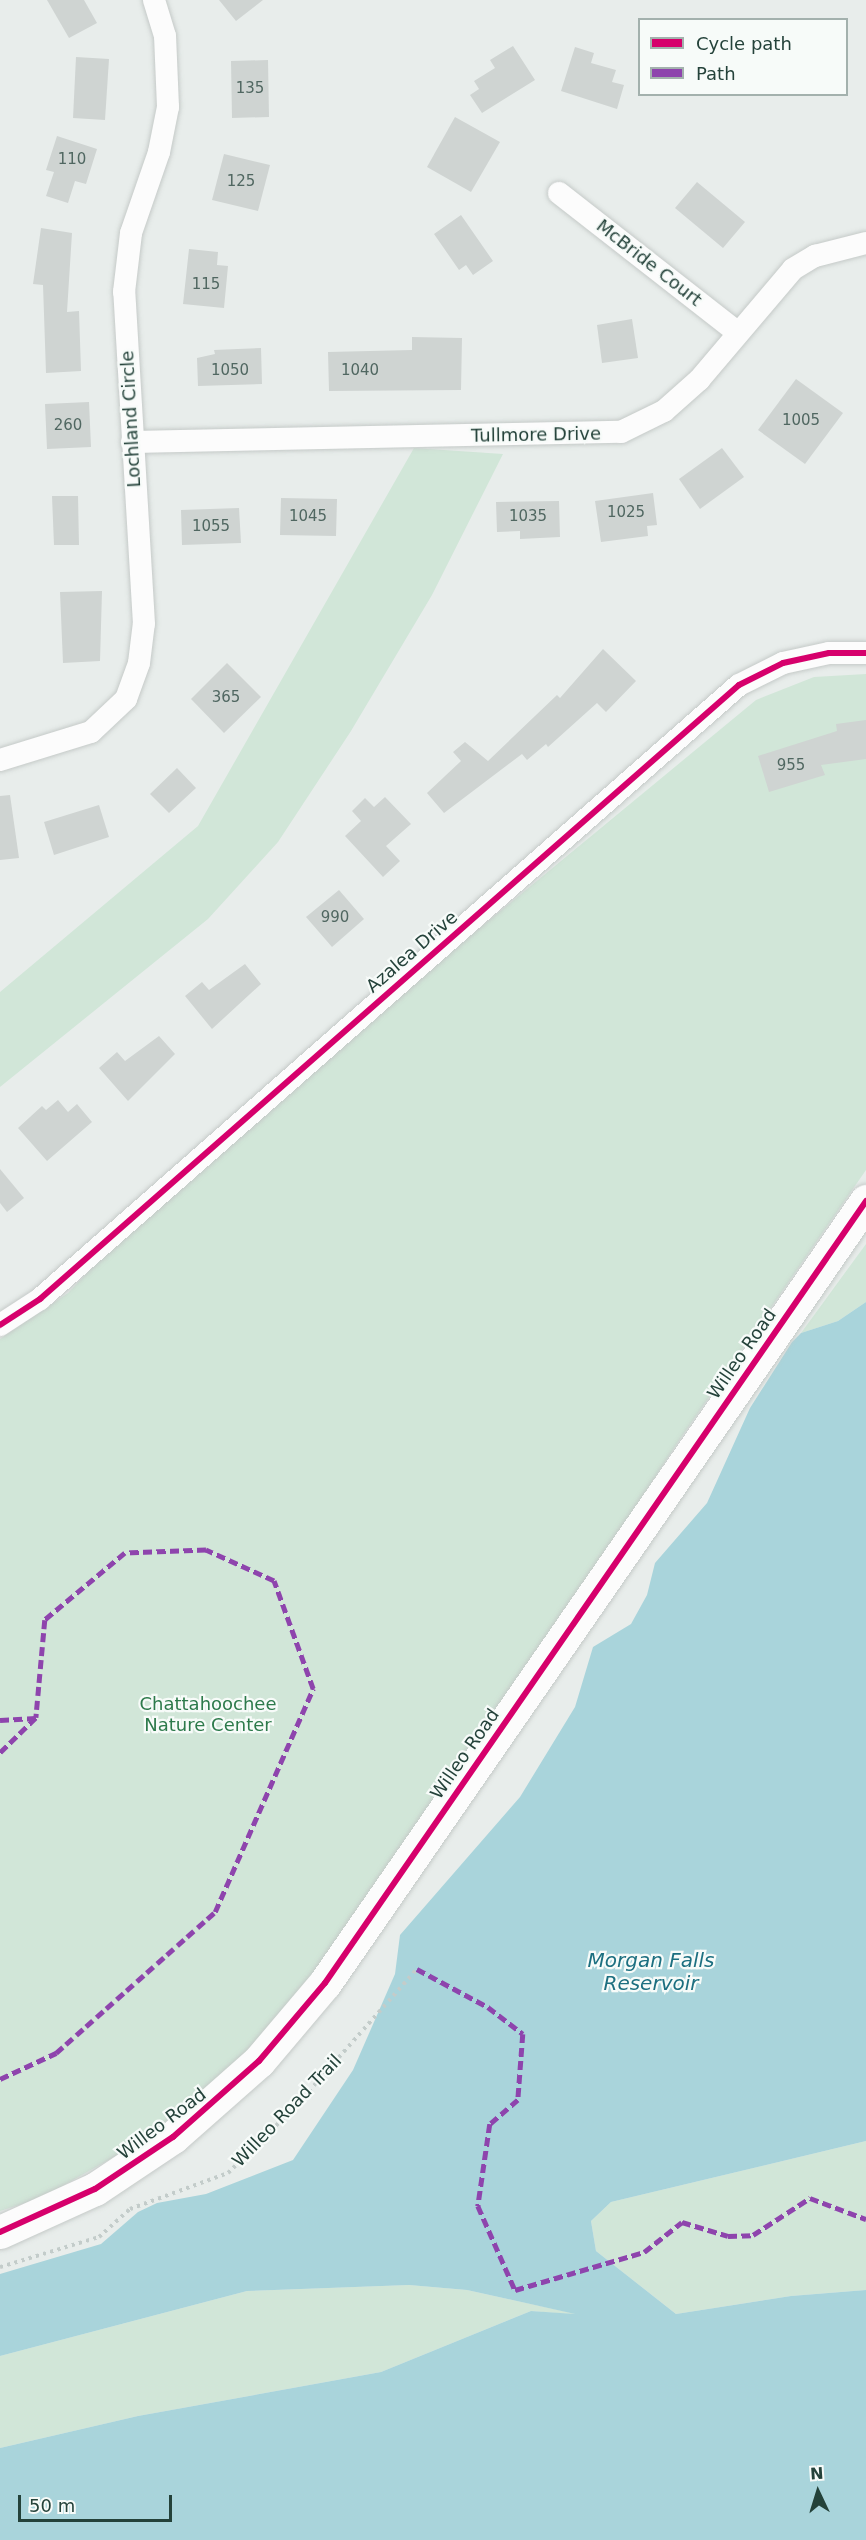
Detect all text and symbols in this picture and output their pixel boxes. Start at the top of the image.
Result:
legend [638,18,848,96]
text: Cycle path [696,33,792,54]
text: Path [696,63,736,84]
house number: 135 [236,80,264,98]
house number: 110 [58,151,86,169]
house number: 125 [227,173,255,191]
street label: McBride Court [592,215,706,311]
house number: 115 [192,276,220,294]
street label: Lochland Circle [117,350,145,488]
house number: 1050 [211,362,249,380]
house number: 1040 [341,362,379,380]
house number: 1005 [782,412,820,430]
house number: 260 [54,417,82,435]
street label: Tullmore Drive [471,423,601,447]
house number: 1025 [607,504,645,522]
house number: 1045 [289,508,327,526]
house number: 1035 [509,508,547,526]
house number: 1055 [192,518,230,536]
house number: 365 [212,689,240,707]
house number: 955 [777,757,805,775]
street label: Azalea Drive [362,907,462,997]
house number: 990 [321,909,349,927]
street label: Willeo Road [703,1305,781,1403]
park label: Chattahoochee Nature Center [139,1694,277,1736]
street label: Willeo Road [426,1705,504,1803]
water label: Morgan Falls Reservoir [588,1949,714,1996]
street label: Willeo Road Trail [228,2050,346,2172]
street label: Willeo Road [113,2084,211,2164]
north arrow [788,2462,848,2522]
text: N [809,2464,824,2483]
scale bar [21,2483,176,2521]
text: 50 m [29,2495,75,2516]

